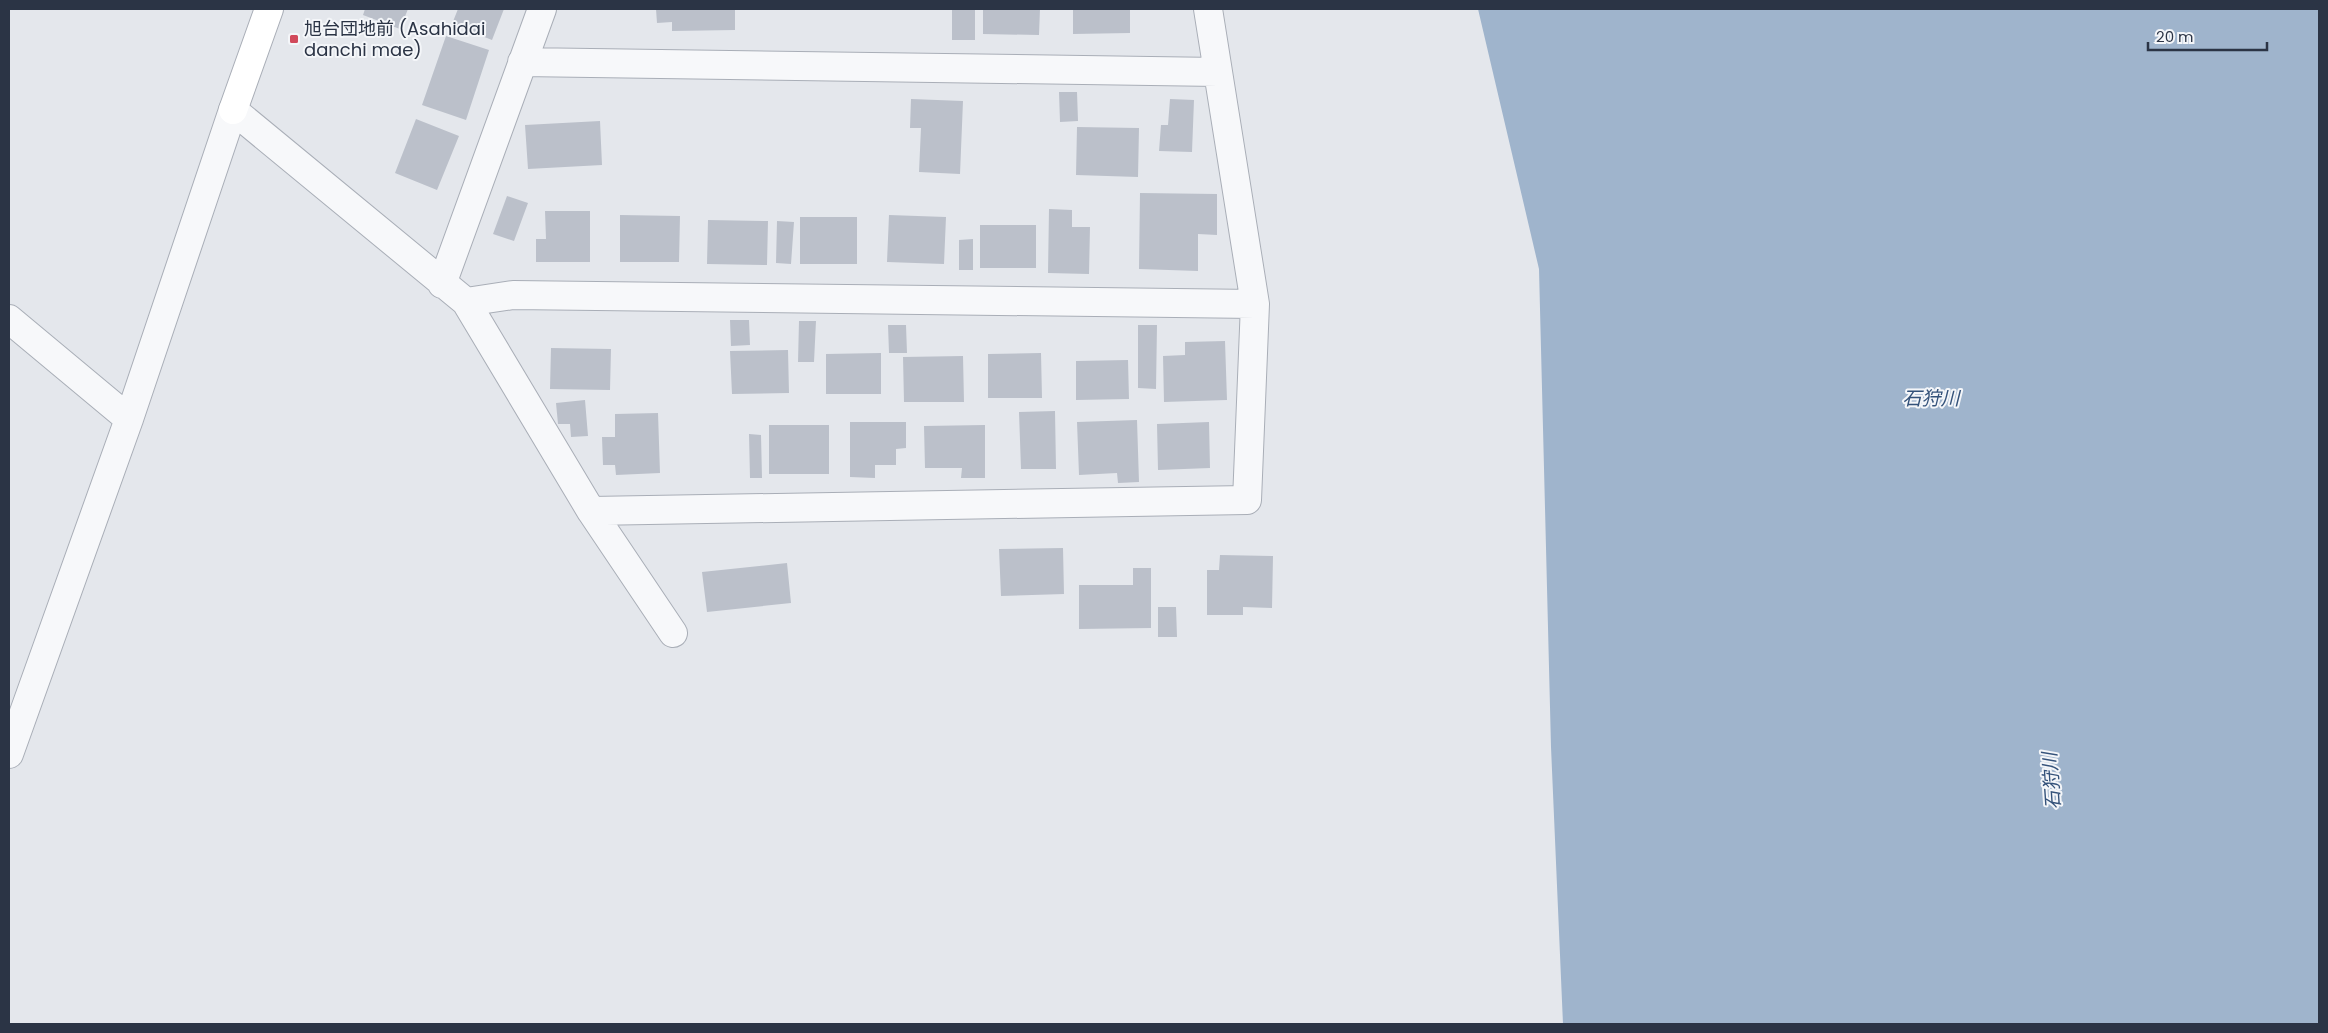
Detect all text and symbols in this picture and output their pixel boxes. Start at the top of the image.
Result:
place label: 旭台団地前 (Asahidai danchi mae) [304,16,485,62]
scale bar [2148,20,2267,52]
text: 20 m [2156,26,2194,47]
marker: 旭台団地前 (Asahidai danchi mae) [288,33,300,45]
water label: 石狩川 [1902,385,1961,412]
water label: 石狩川 [2036,750,2067,810]

